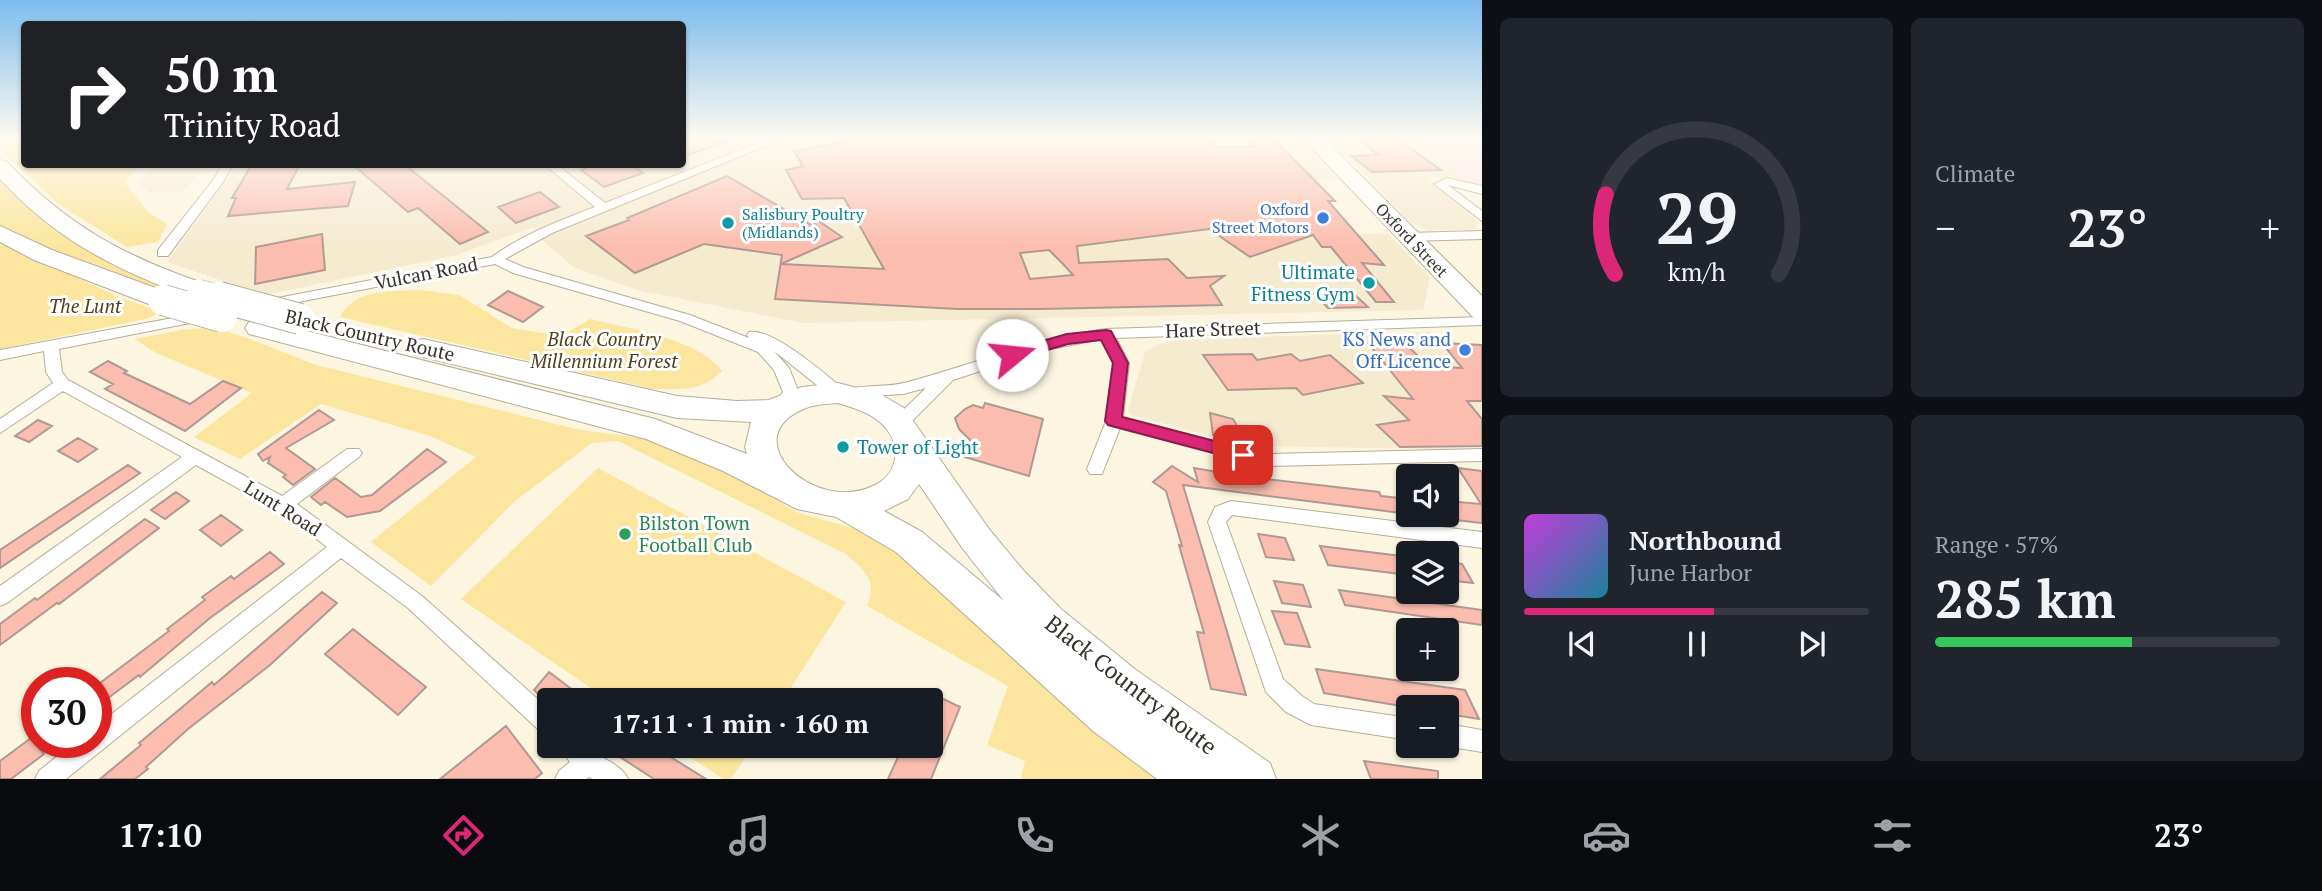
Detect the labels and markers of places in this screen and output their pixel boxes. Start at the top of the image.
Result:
place label: Oxford Street Motors [1212,198,1309,238]
place label: Salisbury Poultry (Midlands) [742,203,865,243]
marker: Oxford Street Motors [1315,210,1331,226]
marker: Salisbury Poultry (Midlands) [720,215,736,231]
place label: Ultimate Fitness Gym [1251,259,1356,306]
marker: Ultimate Fitness Gym [1361,275,1377,291]
place label: KS News and Off Licence [1342,326,1451,373]
marker: KS News and Off Licence [1457,342,1473,358]
pin [1213,425,1273,485]
place label: Tower of Light [857,434,979,459]
marker: Tower of Light [835,439,851,455]
place label: Bilston Town Football Club [639,510,752,557]
marker: Bilston Town Football Club [617,526,633,542]

